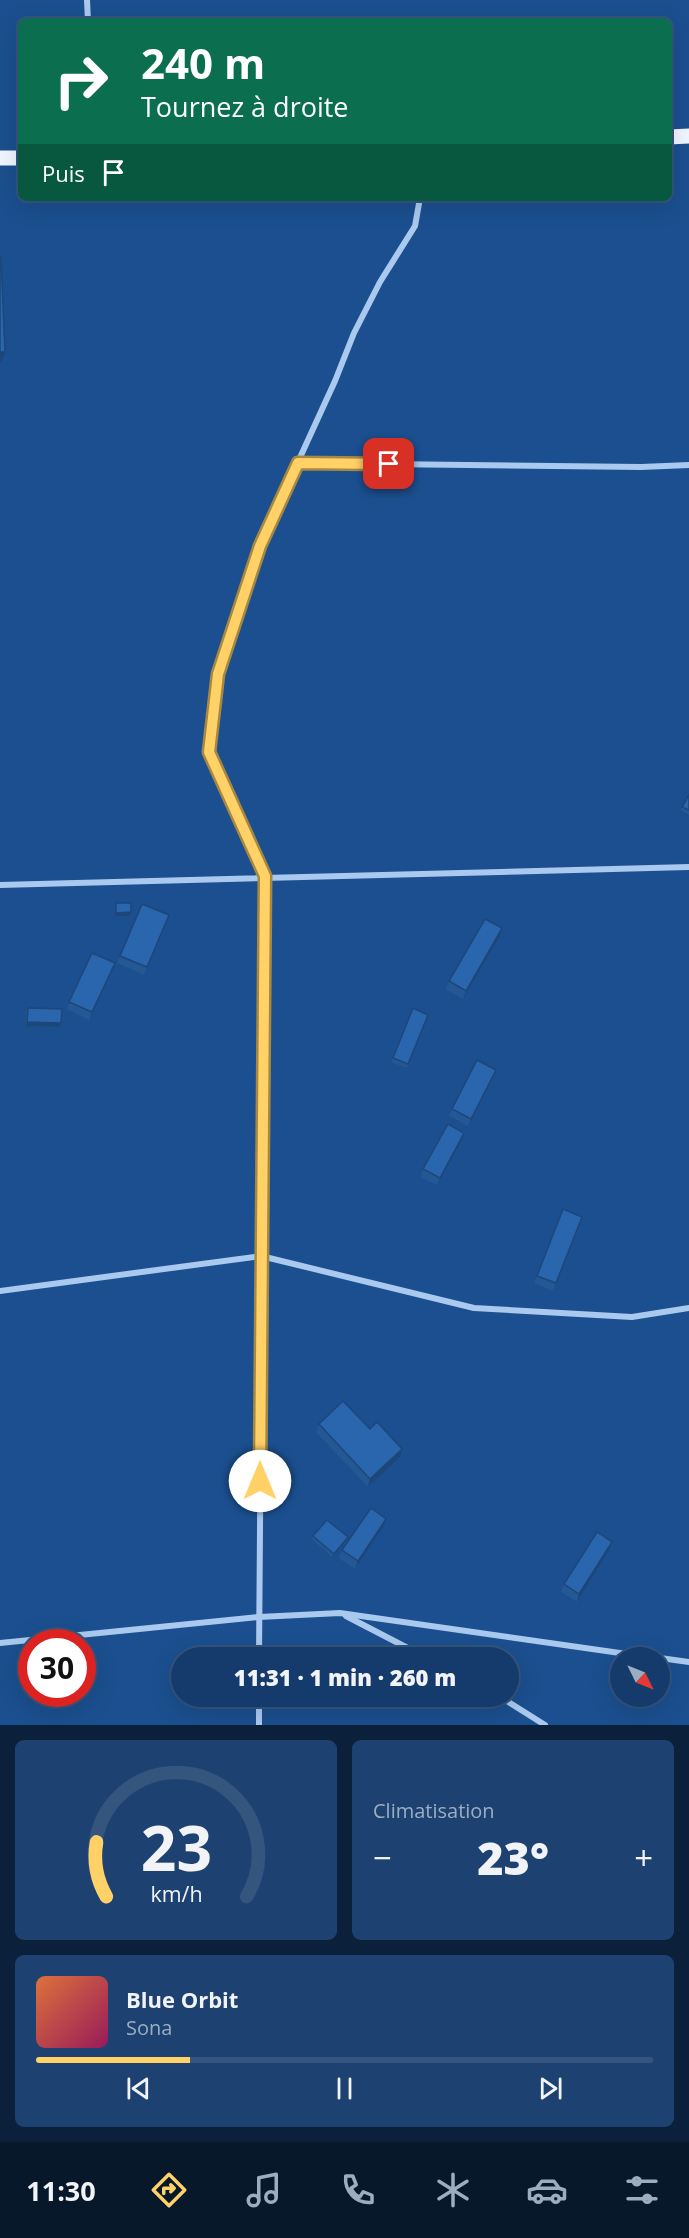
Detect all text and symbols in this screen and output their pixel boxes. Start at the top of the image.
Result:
text: 240 m [141,34,265,91]
icon: right [42,42,120,120]
text: Tournez à droite [141,88,349,125]
icon: arrive [97,156,130,189]
text: Puis [42,158,85,188]
pin [363,438,414,489]
icon: arrive [372,447,405,480]
position arrow [228,1449,292,1513]
speed limit sign: 30 [18,1629,96,1707]
north arrow [610,1647,670,1707]
map controls [610,1647,670,1707]
text: 11:31 · 1 min · 260 m [234,1662,456,1692]
text: Climatisation [373,1797,495,1824]
text: 23 [140,1804,212,1889]
text: 23° [477,1827,549,1888]
text: − [373,1835,392,1880]
text: + [634,1835,653,1880]
text: km/h [150,1879,202,1908]
text: Blue Orbit [126,1984,238,2014]
text: Sona [126,2014,172,2041]
icon: previous [122,2072,155,2105]
icon: pause [328,2072,361,2105]
icon: next [534,2072,567,2105]
icon: directions [148,2169,190,2211]
icon: music [243,2169,285,2211]
icon: phone [337,2169,379,2211]
icon: climate [432,2169,474,2211]
icon: car [526,2169,568,2211]
icon: filters [621,2169,663,2211]
text: 11:30 [26,2172,96,2209]

